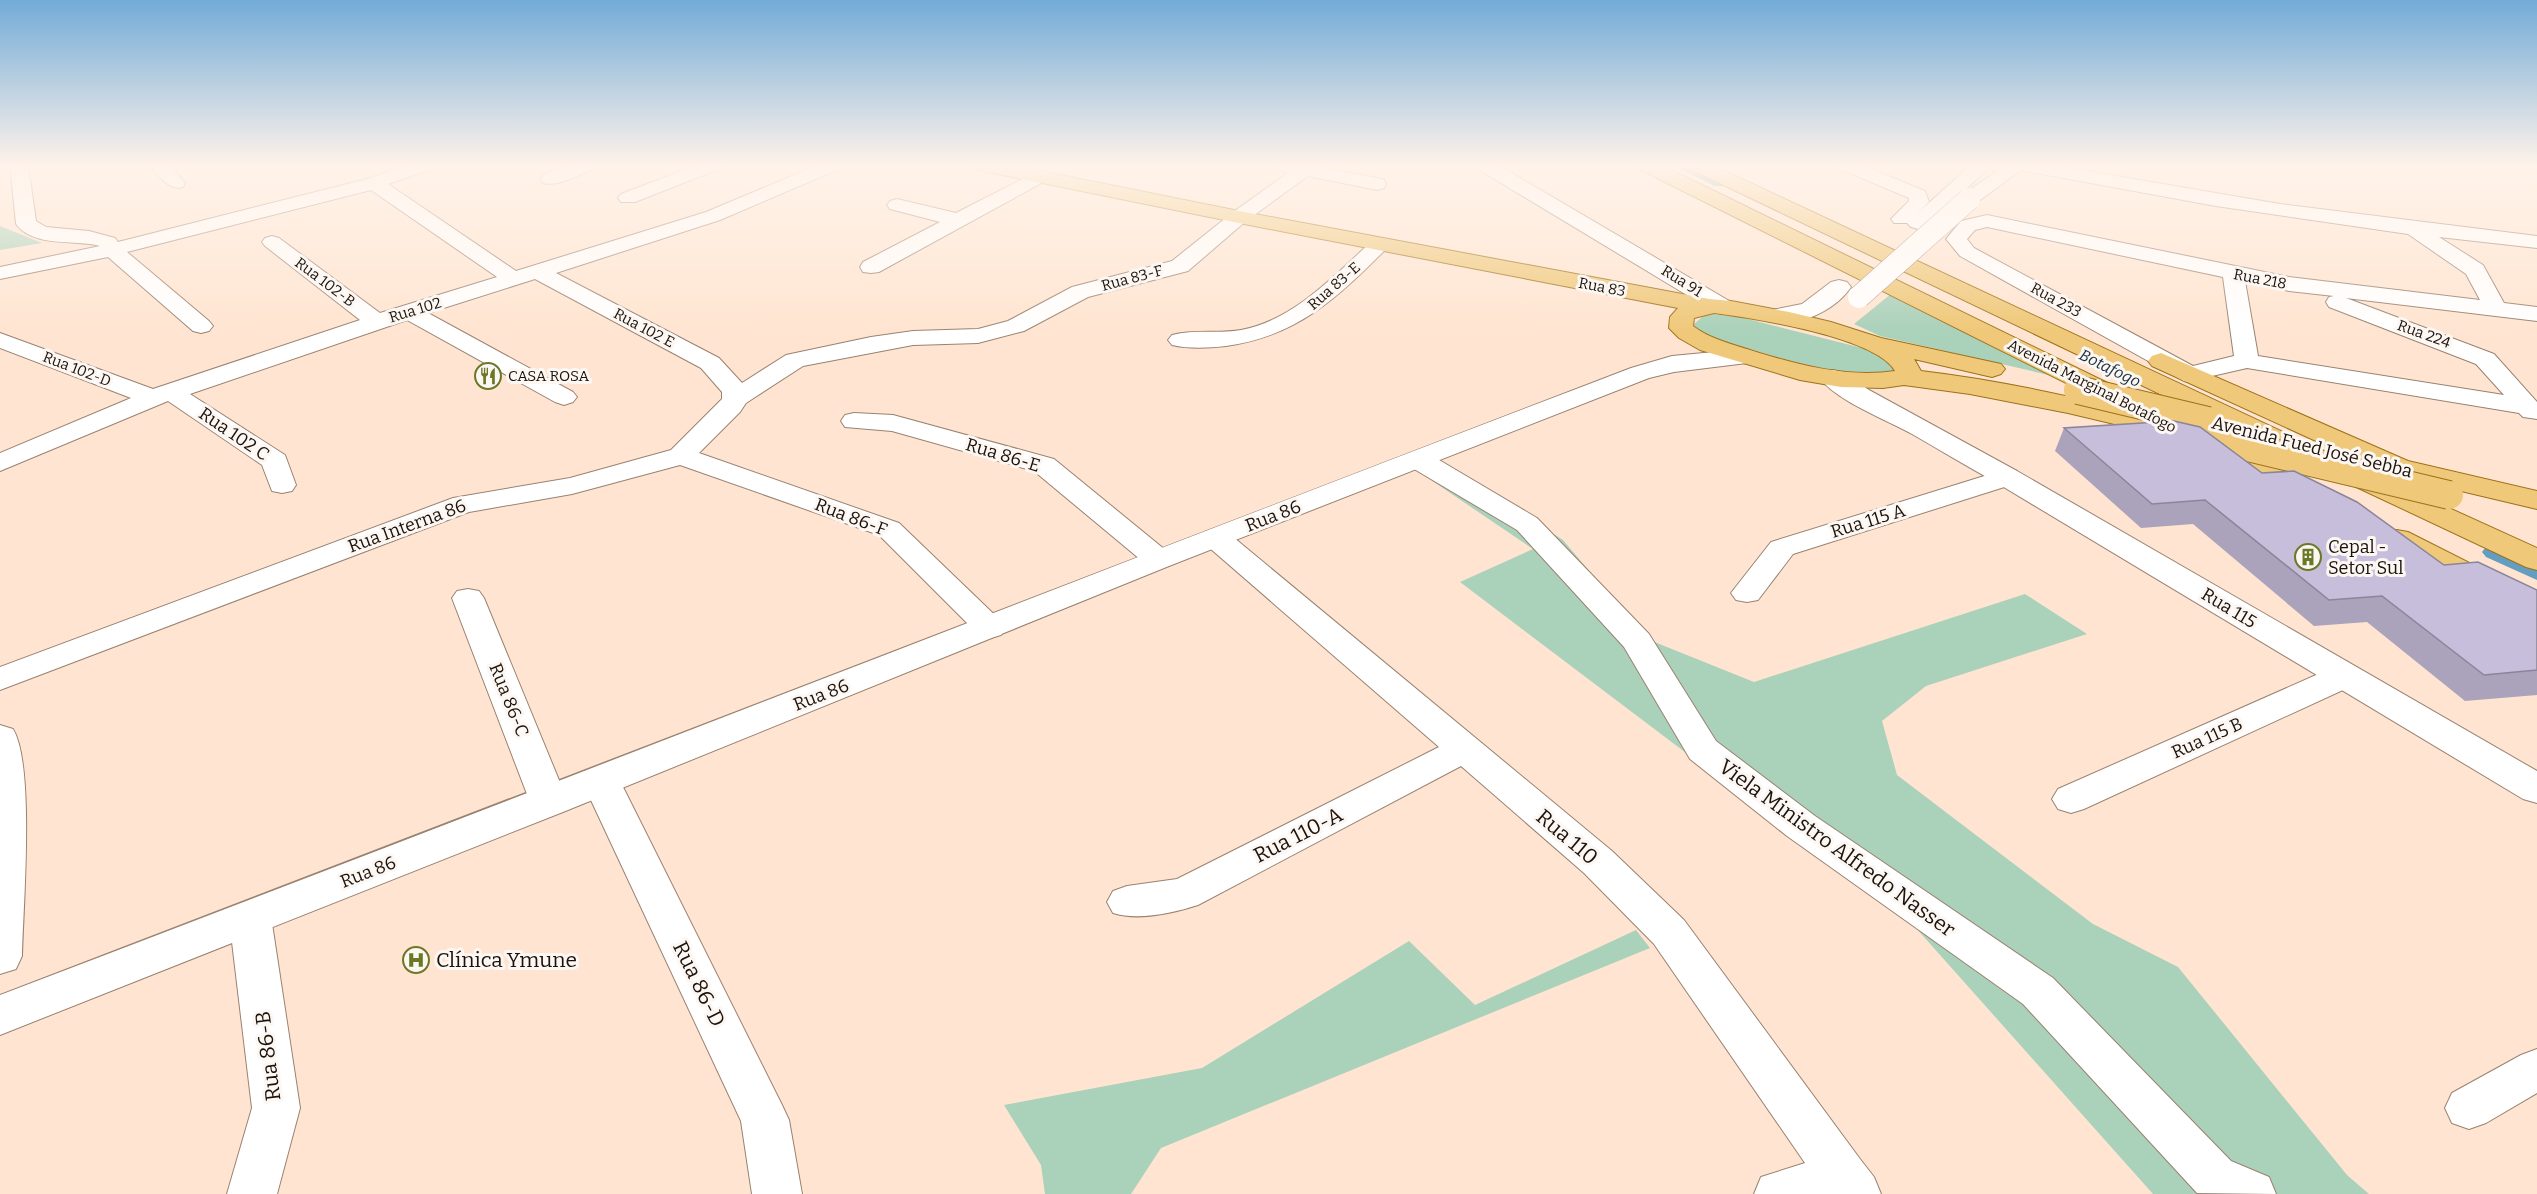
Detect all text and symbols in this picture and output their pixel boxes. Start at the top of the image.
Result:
street label: Rua 102-B [291,254,359,310]
street label: Rua 83-E [1304,258,1364,314]
street label: Rua 83-F [1099,261,1165,295]
street label: Rua 91 [1658,261,1706,301]
street label: Rua 218 [2232,265,2288,293]
street label: Rua 83 [1577,274,1627,300]
street label: Rua 233 [2028,279,2084,321]
street label: Rua 102 [387,293,443,327]
street label: Rua 102 E [610,304,678,352]
street label: Rua 224 [2395,316,2453,352]
street label: Avenida Marginal Botafogo [2005,336,2179,436]
water label: Botafogo [2076,345,2144,391]
street label: Rua 102-D [40,348,114,390]
restaurant icon: CASA ROSA [473,361,503,391]
place label: CASA ROSA [508,367,590,385]
street label: Rua 102 C [195,403,273,465]
street label: Avenida Fued José Sebba [2209,411,2415,483]
street label: Rua 86-E [963,433,1043,477]
street label: Rua 86-F [812,493,890,541]
street label: Rua Interna 86 [345,494,469,558]
street label: Rua 86 [1242,495,1304,537]
street label: Rua 115 A [1828,499,1908,543]
place label: Cepal - Setor Sul [2328,536,2403,579]
building icon: Cepal - Setor Sul [2293,542,2323,572]
street label: Rua 115 [2197,583,2261,633]
street label: Rua 86-C [484,660,534,740]
street label: Rua 86 [790,674,852,716]
street label: Rua 115 B [2168,713,2246,763]
street label: Viela Ministro Alfredo Nasser [1714,753,1960,943]
street label: Rua 110-A [1249,801,1347,869]
street label: Rua 110 [1531,804,1603,870]
street label: Rua 86 [337,851,399,893]
street label: Rua 86-D [667,937,731,1031]
hospital icon: Clínica Ymune [401,945,431,975]
place label: Clínica Ymune [436,947,577,973]
street label: Rua 86-B [250,1010,286,1102]

